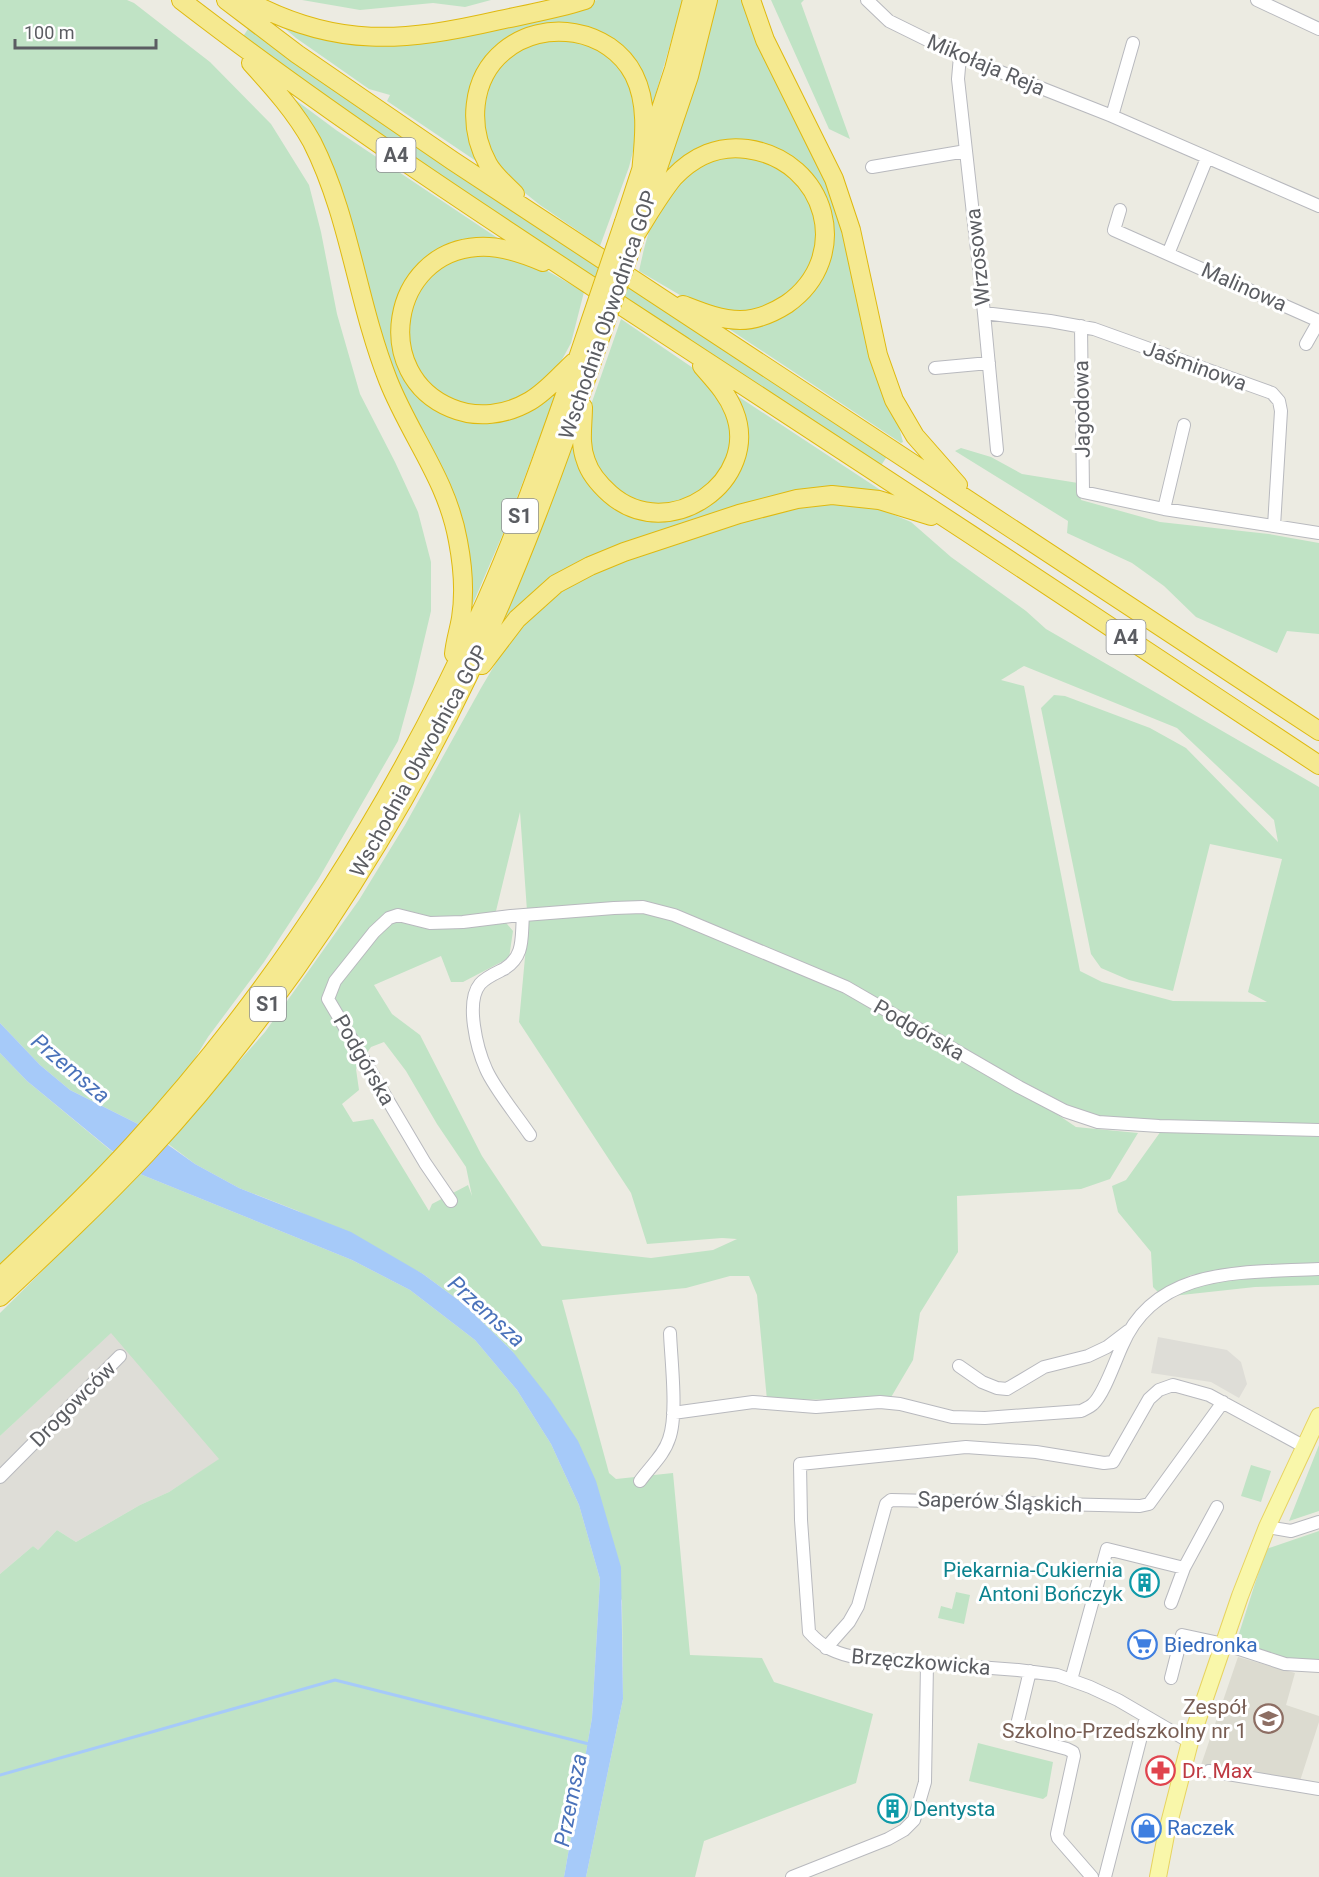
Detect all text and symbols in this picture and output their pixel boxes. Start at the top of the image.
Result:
scale bar [15,12,156,50]
text: 100 m [24,22,75,43]
street label: Mikołaja Reja [924,29,1048,101]
road number: A4 [376,138,416,172]
street label: Wschodnia Obwodnica GOP [554,188,662,442]
street label: Wrzosowa [961,207,995,307]
street label: Malinowa [1198,258,1290,316]
street label: Jaśminowa [1140,336,1250,396]
street label: Jagodowa [1069,360,1095,458]
road number: S1 [502,499,538,533]
road number: A4 [1106,620,1146,654]
street label: Wschodnia Obwodnica GOP [345,641,493,881]
road number: S1 [250,987,286,1021]
street label: Podgórska [869,994,969,1066]
street label: Podgórska [328,1010,400,1110]
water label: Przemsza [27,1028,115,1108]
water label: Przemsza [443,1271,530,1352]
street label: Drogowców [25,1356,121,1452]
street label: Saperów Śląskich [917,1487,1083,1517]
place label: Piekarnia-Cukiernia Antoni Bończyk [943,1558,1123,1606]
building icon: Piekarnia-Cukiernia Antoni Bończyk [1128,1566,1160,1598]
supermarket icon: Biedronka [1127,1629,1159,1661]
place label: Biedronka [1164,1633,1258,1657]
street label: Brzęczkowicka [850,1644,992,1680]
place label: Zespół Szkolno-Przedszkolny nr 1 [1002,1695,1247,1743]
school or university icon: Zespół Szkolno-Przedszkolny nr 1 [1252,1703,1284,1735]
water label: Przemsza [549,1751,592,1849]
pharmacy icon: Dr. Max [1145,1755,1177,1787]
place label: Dr. Max [1182,1759,1253,1783]
building icon: Dentysta [876,1793,908,1825]
place label: Dentysta [913,1797,995,1821]
shop icon: Raczek [1130,1812,1162,1844]
place label: Raczek [1167,1816,1235,1840]

